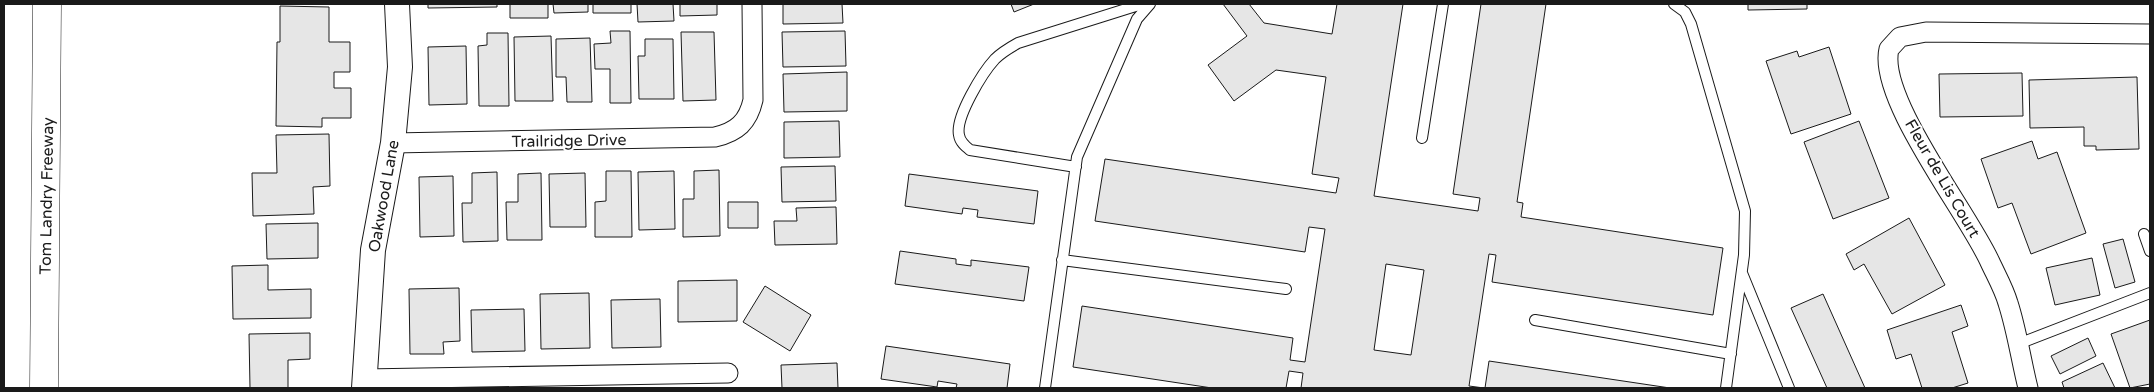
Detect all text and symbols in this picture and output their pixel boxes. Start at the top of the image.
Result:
street label: Fleur de Lis Court [1900,116,1984,241]
street label: Tom Landry Freeway [36,117,58,275]
street label: Trailridge Drive [511,130,627,152]
street label: Oakwood Lane [364,138,404,254]

